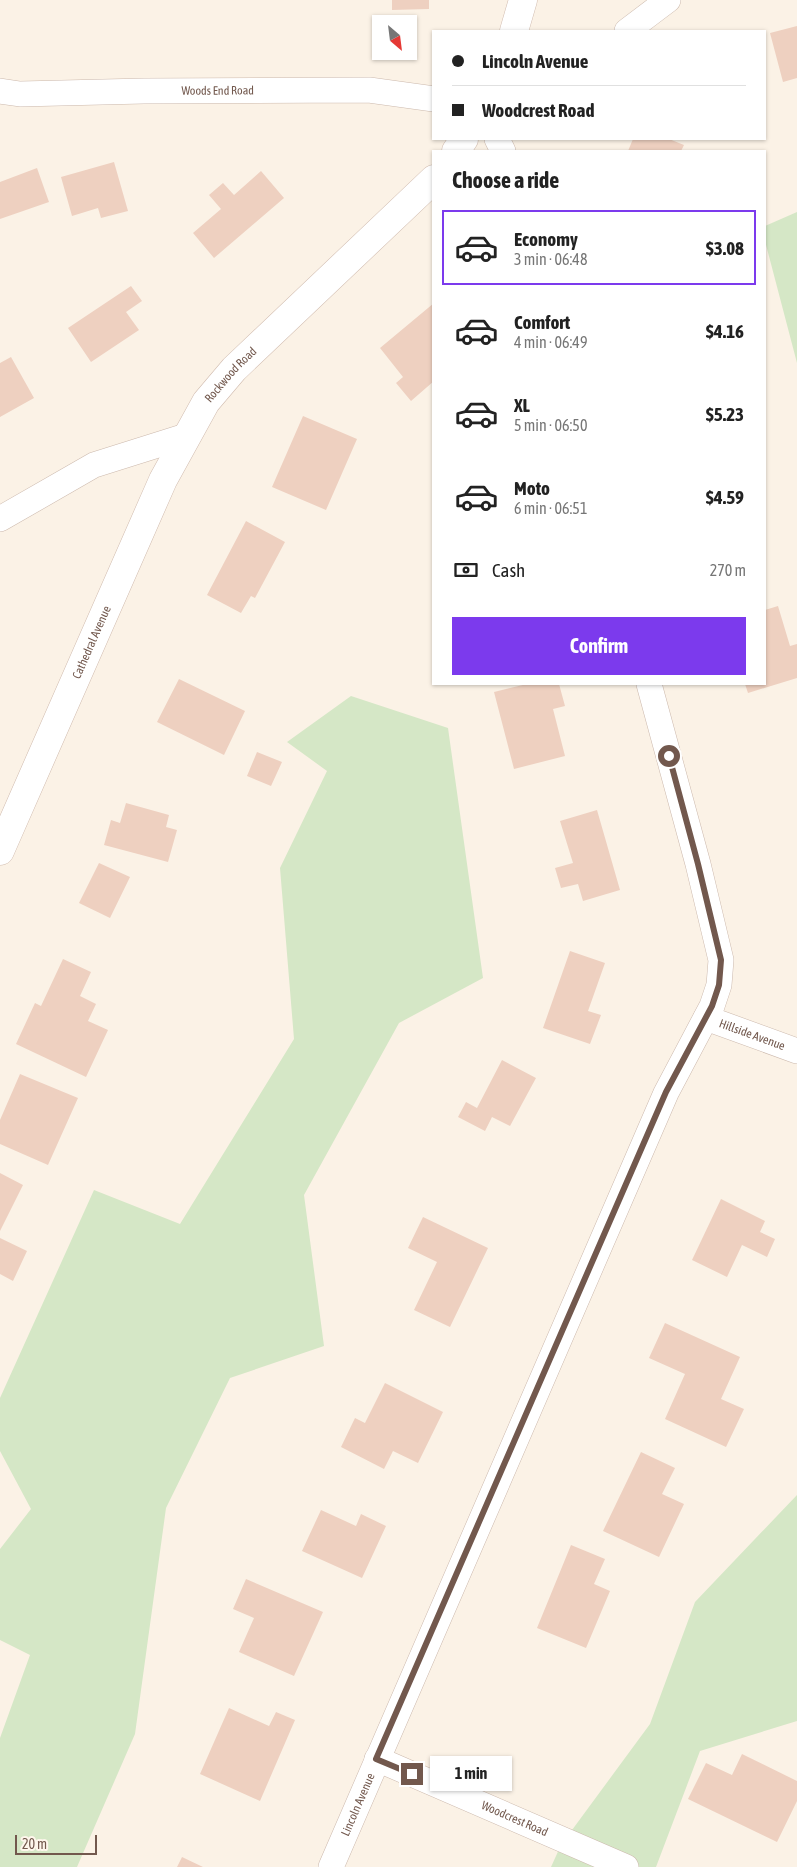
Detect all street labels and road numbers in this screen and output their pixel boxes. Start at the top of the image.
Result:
street label: Woods End Road [181,84,254,98]
street label: Rockwood Road [202,344,259,405]
street label: Cathedral Avenue [70,604,114,681]
street label: Hillside Avenue [717,1016,787,1053]
street label: Lincoln Avenue [338,1771,378,1838]
street label: Woodcrest Road [479,1798,550,1839]

